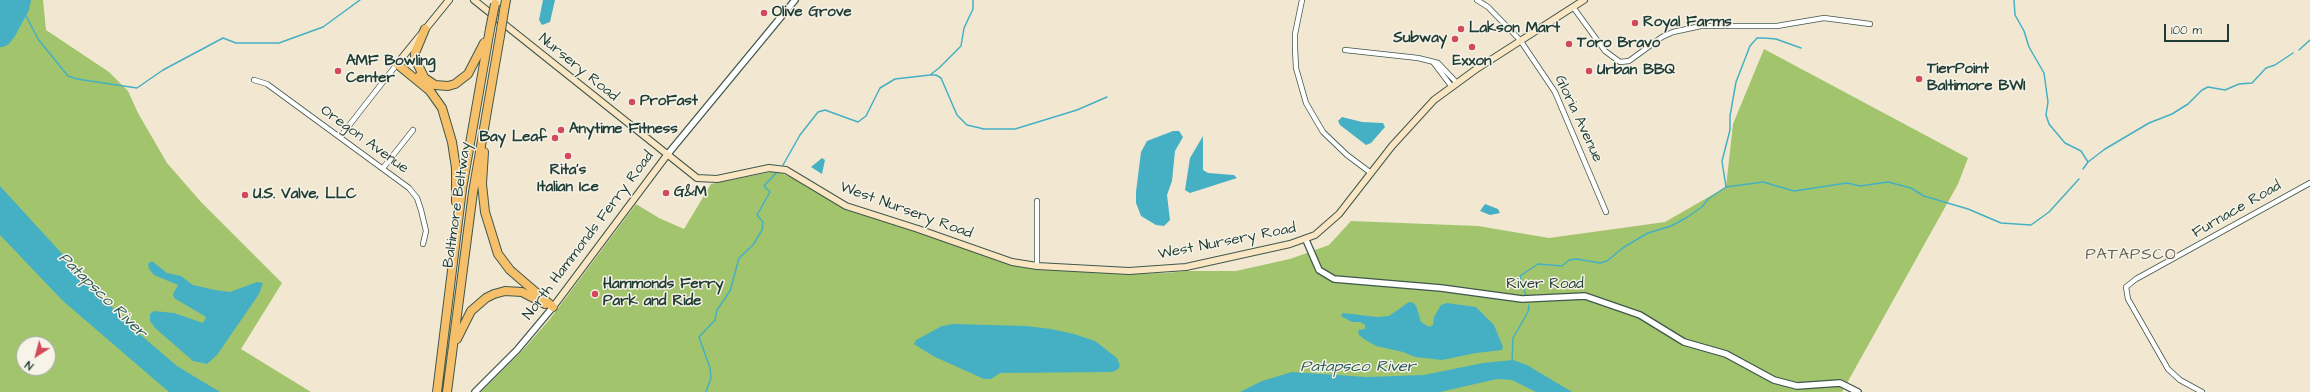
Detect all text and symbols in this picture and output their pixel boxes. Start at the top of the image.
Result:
place label: Olive Grove [772,4,852,22]
marker: Olive Grove [759,8,769,18]
place label: Royal Farms [1643,14,1732,32]
scale bar [2166,16,2231,42]
marker: Royal Farms [1630,18,1640,28]
place label: Lakson Mart [1469,20,1560,38]
text: 100 m [2171,22,2202,39]
marker: Lakson Mart [1456,24,1466,34]
street label: Nursery Road [534,30,622,106]
place label: Subway [1393,30,1447,48]
marker: Subway [1450,34,1460,44]
place label: Toro Bravo [1577,35,1660,53]
marker: Toro Bravo [1564,39,1574,49]
marker: Exxon [1467,42,1477,52]
place label: AMF Bowling Center [346,53,436,88]
place label: Exxon [1453,53,1491,71]
place label: TierPoint Baltimore BWI [1927,61,2026,96]
place label: Urban BBQ [1597,62,1675,80]
marker: AMF Bowling Center [333,66,343,76]
marker: Urban BBQ [1584,66,1594,76]
street label: Gloria Avenue [1550,73,1606,165]
marker: TierPoint Baltimore BWI [1914,74,1924,84]
place label: ProFast [640,93,698,111]
marker: ProFast [627,97,637,107]
street label: Oregon Avenue [316,102,412,178]
place label: Anytime Fitness [569,121,678,139]
marker: Anytime Fitness [556,125,566,135]
place label: Bay Leaf [479,129,547,147]
marker: Bay Leaf [550,133,560,143]
street label: Baltimore Beltway [440,141,476,269]
street label: North Hammonds Ferry Road [520,148,658,324]
marker: Rita's Italian Ice [563,151,573,161]
place label: Rita's Italian Ice [537,162,599,197]
street label: Furnace Road [2189,177,2285,243]
street label: West Nursery Road [837,179,975,243]
place label: G&M [674,184,707,202]
place label: U.S. Valve, LLC [253,186,357,204]
marker: G&M [661,188,671,198]
marker: U.S. Valve, LLC [240,190,250,200]
street label: West Nursery Road [1157,220,1297,264]
district label: PATAPSCO [2085,246,2177,266]
water label: Patapsco River [54,249,150,343]
place label: Hammonds Ferry Park and Ride [603,276,724,311]
street label: River Road [1506,276,1584,294]
marker: Hammonds Ferry Park and Ride [590,289,600,299]
north arrow [16,336,56,376]
text: N [22,357,36,373]
water label: Patapsco River [1300,358,1416,378]

